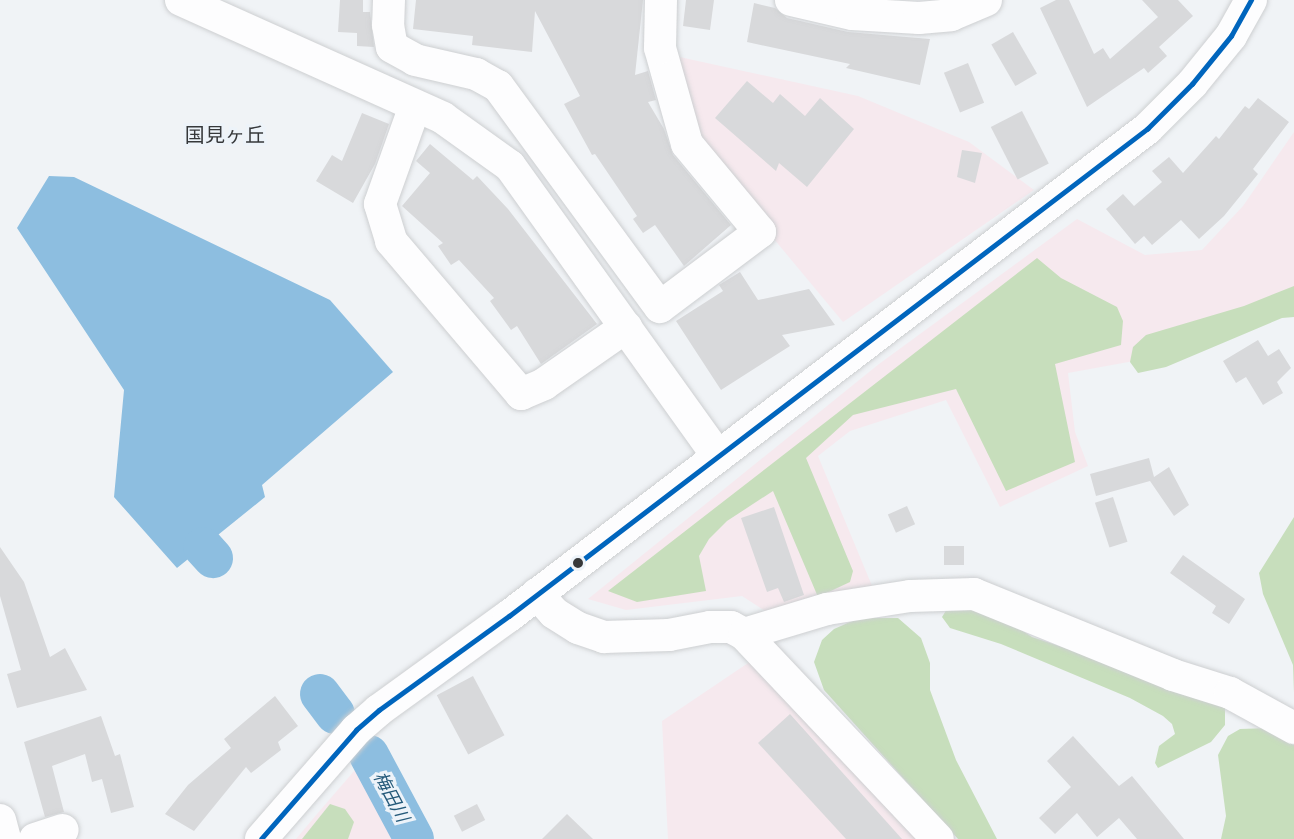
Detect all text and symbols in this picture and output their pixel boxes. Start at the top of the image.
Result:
district label: 国見ヶ丘 [185,123,265,147]
unlabelled marker [572,557,584,569]
water label: 梅田川 [369,768,413,826]

